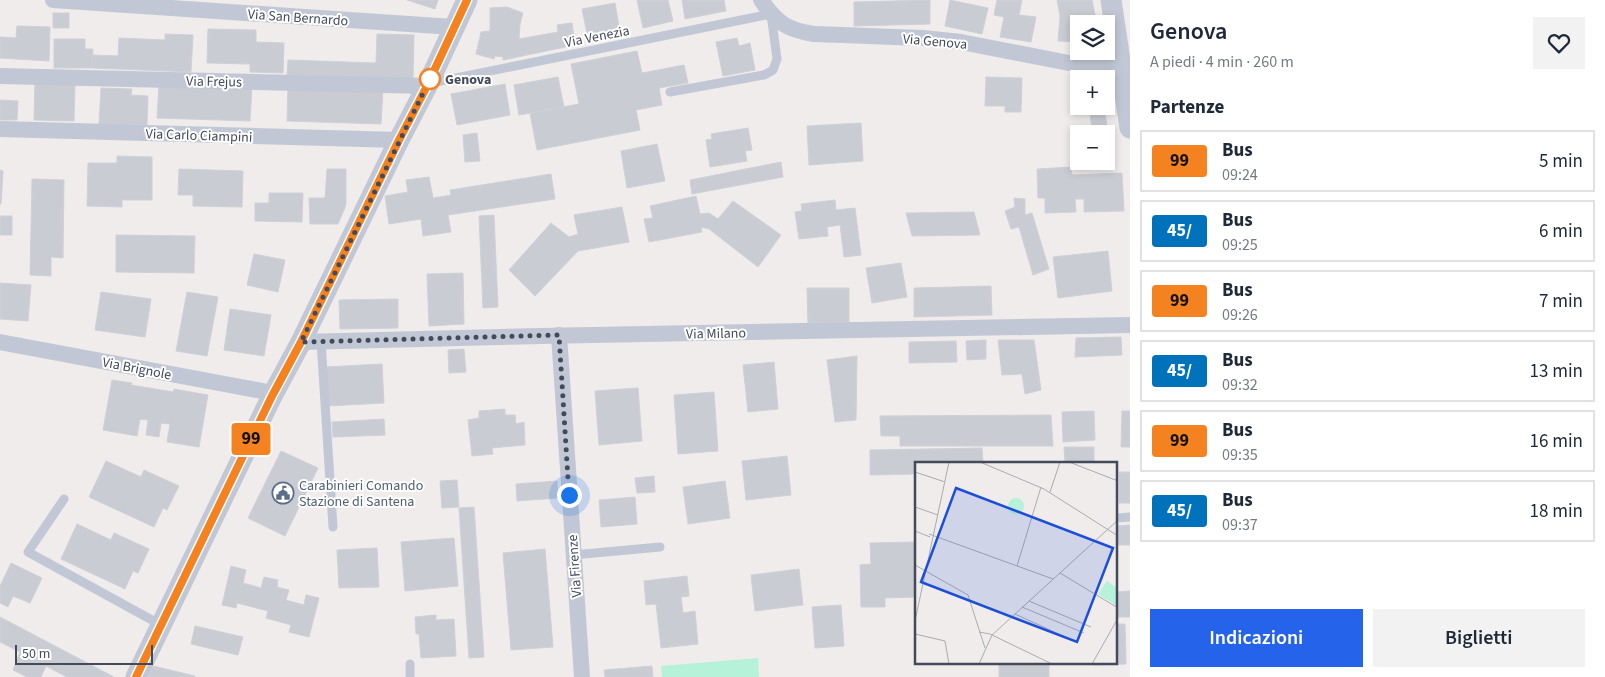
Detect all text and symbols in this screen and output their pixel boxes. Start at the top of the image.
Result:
street label: Via San Bernardo [247,5,349,31]
text: Genova [1150,14,1228,49]
map controls [1070,15,1115,170]
button: layers [1070,15,1115,60]
button: heart [1533,17,1585,69]
street label: Via Venezia [563,21,631,53]
street label: Via Genova [902,29,968,55]
text: A piedi · 4 min · 260 m [1150,51,1294,73]
marker: Genova [419,68,441,90]
place label: Genova [445,70,491,90]
button: + [1070,70,1115,115]
street label: Via Frejus [186,72,242,92]
text: Partenze [1150,94,1224,121]
street label: Via Carlo Ciampini [145,124,253,148]
button: − [1070,125,1115,170]
text: Bus [1222,137,1253,164]
text: 99 [1170,148,1189,173]
text: 5 min [1539,148,1583,175]
text: 09:24 [1222,164,1258,186]
text: Bus [1222,207,1253,234]
text: 45/ [1167,218,1192,243]
text: 6 min [1539,218,1583,245]
text: 09:25 [1222,234,1258,256]
text: Bus [1222,277,1253,304]
text: 99 [1170,288,1189,313]
text: 7 min [1539,288,1583,315]
text: 09:26 [1222,304,1258,326]
street label: Via Milano [686,323,746,345]
text: Bus [1222,347,1253,374]
street label: Via Brignole [101,352,173,385]
text: 45/ [1167,358,1192,383]
text: 13 min [1529,358,1583,385]
text: 09:32 [1222,374,1258,396]
text: Bus [1222,417,1253,444]
line badge: 99 [228,423,274,455]
text: 99 [241,426,261,451]
text: 99 [1170,428,1189,453]
text: 16 min [1529,428,1583,455]
text: 09:35 [1222,444,1258,466]
inset map [915,462,1118,664]
place label: Carabinieri Comando Stazione di Santena [299,476,423,512]
public building icon: Carabinieri Comando Stazione di Santena [271,481,295,505]
your location [557,483,582,508]
text: Bus [1222,487,1253,514]
text: 45/ [1167,498,1192,523]
text: 18 min [1529,498,1583,525]
text: 09:37 [1222,514,1258,536]
street label: Via Firenze [563,534,587,598]
button: Indicazioni [1150,609,1363,667]
button: Biglietti [1373,609,1585,667]
scale bar [15,642,152,665]
text: 50 m [22,644,50,664]

